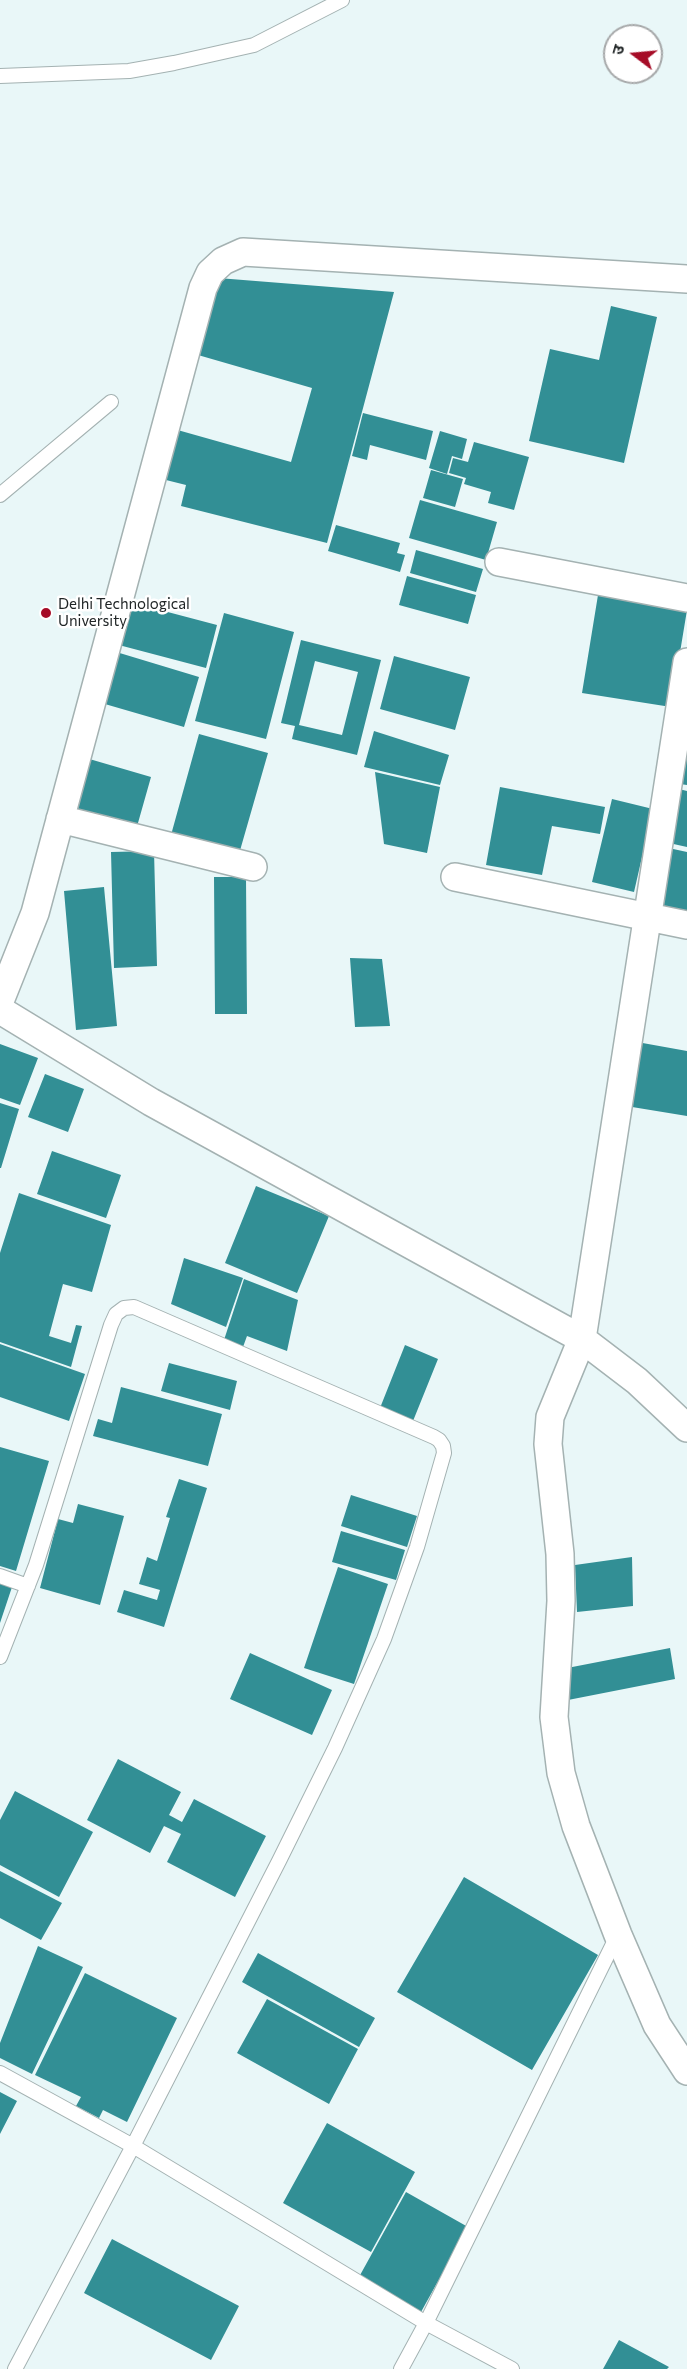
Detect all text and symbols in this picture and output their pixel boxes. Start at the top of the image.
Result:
north arrow [603,24,663,84]
text: उ [607,42,628,57]
place label: Delhi Technological University [58,595,190,630]
marker: Delhi Technological University [39,606,53,620]

